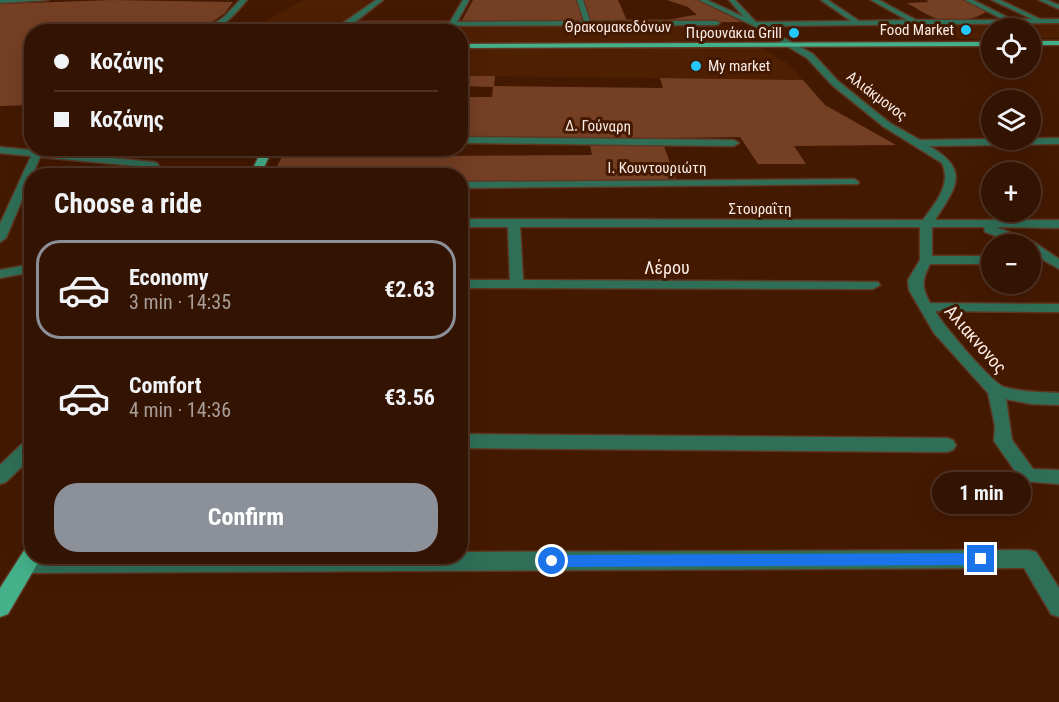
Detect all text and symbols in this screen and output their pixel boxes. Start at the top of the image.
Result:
street label: Θρακομακεδόνων [565,18,672,36]
map controls [981,18,1041,294]
button: locate [981,18,1041,78]
place label: Food Market [880,21,954,39]
marker: Food Market [959,23,973,37]
place label: Πιρουνάκια Grill [686,24,782,42]
marker: Πιρουνάκια Grill [787,26,801,40]
text: Κοζάνης [90,49,164,74]
place label: My market [708,57,770,75]
marker: My market [689,59,703,73]
street label: Αλιάκμονος [843,67,911,125]
button: layers [981,90,1041,150]
text: Κοζάνης [90,107,164,132]
street label: Δ. Γούναρη [565,116,631,136]
street label: Ι. Κουντουριώτη [608,159,706,177]
button: + [981,162,1041,222]
text: Choose a ride [54,188,202,220]
street label: Στουραΐτη [729,200,791,218]
button: − [981,234,1041,294]
street label: Λέρου [644,257,690,278]
icon: car [57,263,111,317]
text: Economy [129,265,209,290]
text: €2.63 [384,277,435,302]
text: 3 min · 14:35 [129,290,231,314]
street label: Αλιακνονος [941,300,1011,378]
icon: car [57,371,111,425]
text: Comfort [129,373,202,398]
text: €3.56 [384,385,435,410]
text: 4 min · 14:36 [129,398,231,422]
callout: 1 min [932,472,1030,514]
text: 1 min [959,481,1004,505]
button: Confirm [54,483,438,552]
route end [967,545,994,572]
route start [538,547,565,574]

